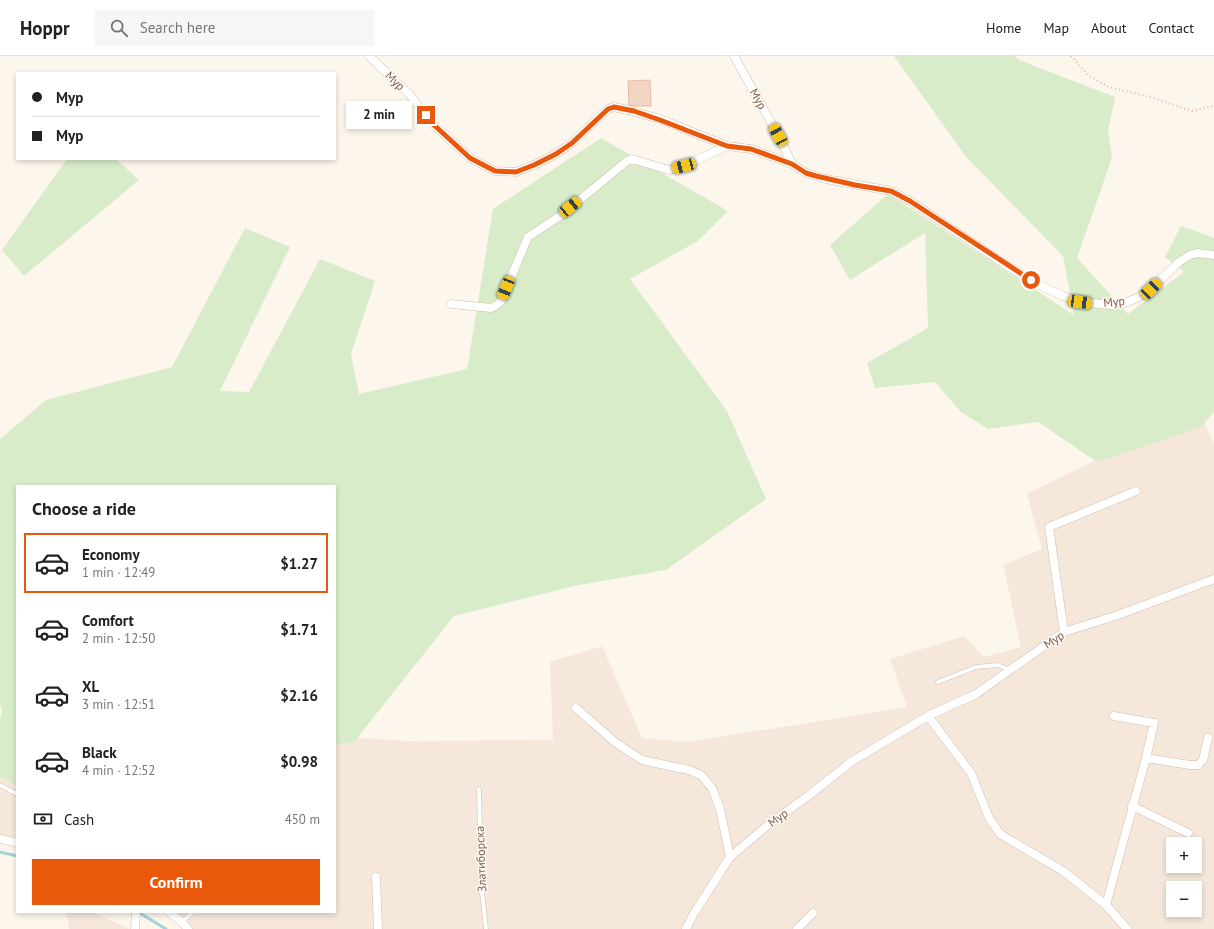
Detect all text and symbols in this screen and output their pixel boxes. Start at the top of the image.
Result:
search box [94,10,374,46]
text: Hoppr [20,16,70,40]
icon: search [108,17,130,39]
text: Search here [140,18,215,37]
text: Home [986,19,1021,37]
text: Map [1043,19,1069,37]
text: About [1091,19,1127,37]
text: Contact [1149,19,1194,37]
street label: Мур [382,68,408,94]
street label: Мур [747,86,770,112]
text: Мур [56,88,83,107]
callout: 2 min [346,101,412,129]
text: 2 min [363,106,395,123]
route end [417,106,435,124]
car [767,122,789,148]
text: Мур [56,126,83,145]
car [671,157,697,175]
car [557,195,583,219]
route start [1022,271,1040,289]
car [496,275,516,301]
car [1138,276,1164,302]
street label: Мур [1102,293,1125,310]
car [1067,294,1093,310]
text: Choose a ride [32,497,136,520]
icon: car [34,545,70,581]
text: Economy [82,545,140,564]
text: $1.27 [280,554,318,573]
text: 1 min · 12:49 [82,564,155,581]
icon: car [34,611,70,647]
text: Comfort [82,611,134,630]
text: $1.71 [280,620,318,639]
street label: Мур [1041,627,1067,652]
text: 2 min · 12:50 [82,630,155,647]
icon: car [34,677,70,713]
text: XL [82,677,99,696]
text: $2.16 [280,686,318,705]
text: 3 min · 12:51 [82,696,155,713]
icon: car [34,743,70,779]
text: Black [82,743,117,762]
text: $0.98 [280,752,318,771]
text: 4 min · 12:52 [82,762,155,779]
street label: Мур [765,805,791,830]
icon: cash [32,808,54,830]
text: Cash [64,810,94,829]
text: 450 m [285,811,320,828]
street label: Златиборска [472,826,489,892]
map controls [1166,837,1202,917]
button: + [1166,837,1202,873]
button: Confirm [32,859,320,905]
button: − [1166,881,1202,917]

